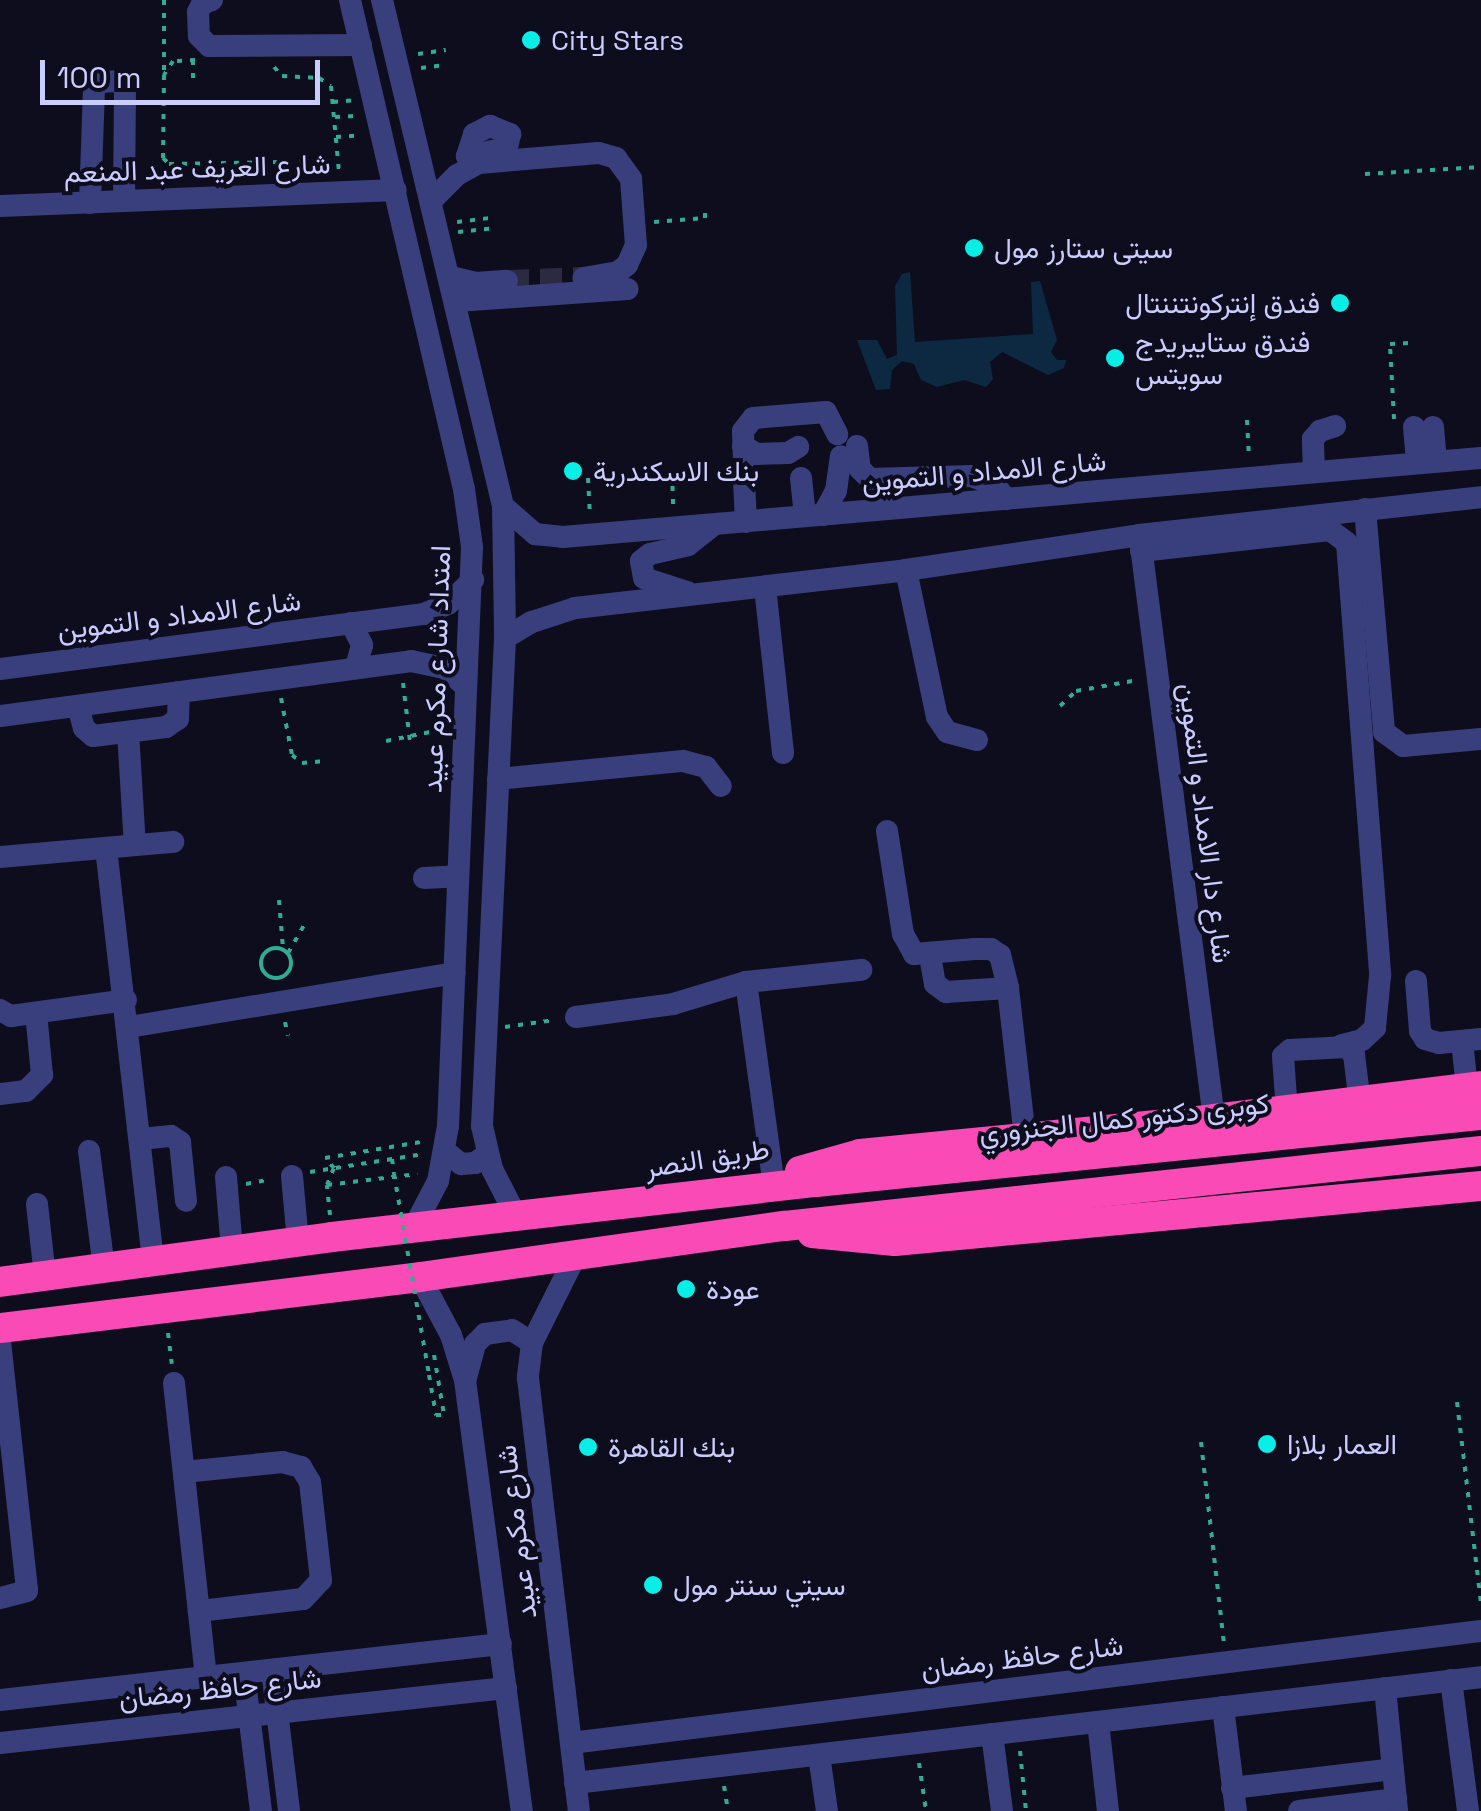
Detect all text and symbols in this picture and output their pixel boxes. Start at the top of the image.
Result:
place label: City Stars [551,23,684,57]
marker: City Stars [520,29,542,51]
scale bar [45,40,325,102]
text: 100 m [57,58,142,97]
street label: شارع العريف عبد المنعم [63,147,331,189]
place label: سيتى ستارز مول [994,231,1173,265]
marker: سيتى ستارز مول [963,237,985,259]
place label: فندق إنتركونتننتال [1125,286,1320,320]
marker: فندق إنتركونتننتال [1329,292,1351,314]
place label: فندق ستايبريدج سويتس [1135,325,1310,391]
marker: فندق ستايبريدج سويتس [1104,347,1126,369]
street label: شارع الامداد و التموين [860,444,1108,498]
place label: بنك الاسكندرية [593,454,759,488]
marker: بنك الاسكندرية [562,460,584,482]
street label: امتداد شارع مكرم عبيد [415,544,457,794]
street label: شارع الامداد و التموين [55,583,303,647]
street label: شارع دار الامداد و التموين [1172,681,1240,965]
street label: كوبرى دكتور كمال الجنزوري [977,1086,1271,1150]
street label: طريق النصر [642,1132,772,1184]
place label: عودة [706,1272,759,1306]
marker: عودة [675,1278,697,1300]
place label: العمار بلازا [1287,1427,1397,1461]
place label: بنك القاهرة [608,1430,735,1464]
marker: العمار بلازا [1256,1433,1278,1455]
marker: بنك القاهرة [577,1436,599,1458]
street label: شارع مكرم عبيد [489,1443,543,1621]
place label: سيتي سنتر مول [673,1568,845,1602]
marker: سيتي سنتر مول [642,1574,664,1596]
street label: شارع حافظ رمضان [919,1628,1125,1686]
street label: شارع حافظ رمضان [117,1661,323,1715]

